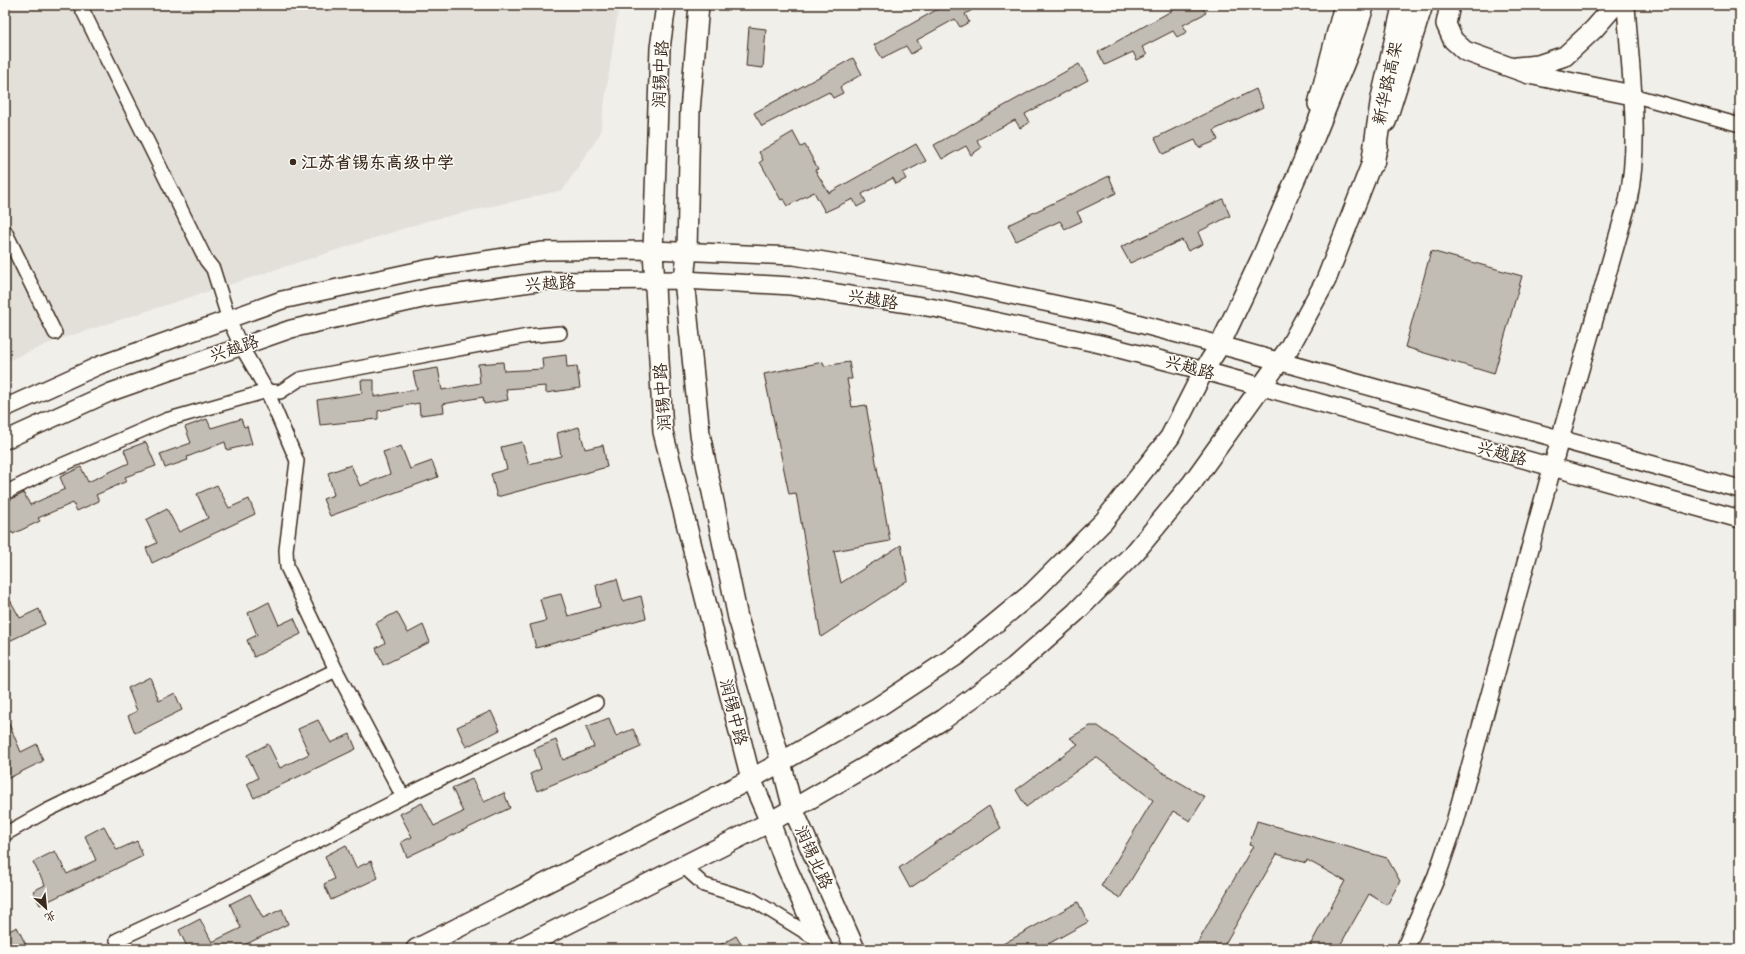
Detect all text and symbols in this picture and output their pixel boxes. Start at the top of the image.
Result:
street label: 新华路高架 [1368,39,1407,127]
street label: 润锡中路 [648,40,673,109]
place label: 江苏省锡东高级中学 [301,152,454,173]
marker: 江苏省锡东高级中学 [288,157,298,167]
street label: 兴越路 [524,271,576,296]
street label: 兴越路 [846,285,900,314]
street label: 兴越路 [207,330,262,367]
street label: 兴越路 [1163,351,1217,384]
street label: 润锡中路 [650,362,675,432]
street label: 兴越路 [1475,437,1529,470]
street label: 润锡中路 [715,677,752,748]
street label: 润锡北路 [790,822,837,893]
north arrow [26,888,66,928]
text: 北 [42,908,59,926]

